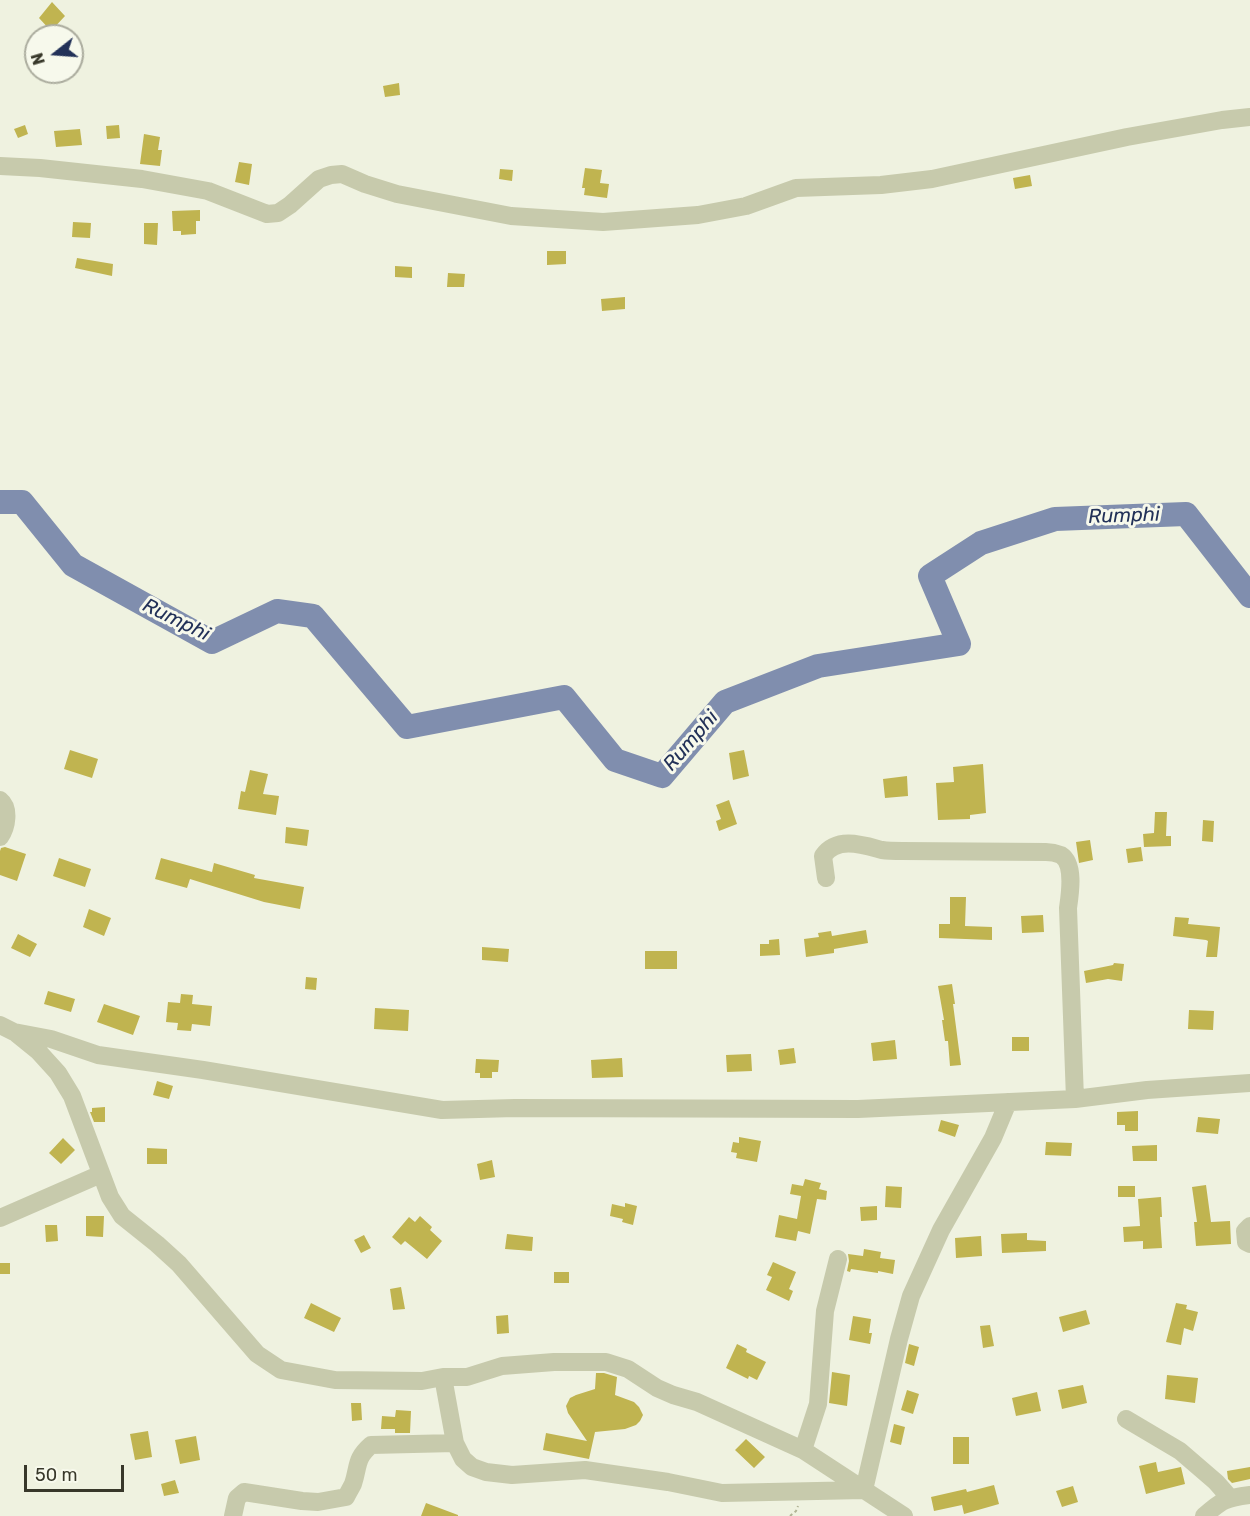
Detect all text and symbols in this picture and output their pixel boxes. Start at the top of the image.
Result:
north arrow [24,24,84,84]
text: N [27,51,49,67]
water label: Rumphi [1088,503,1160,529]
water label: Rumphi [138,593,214,647]
water label: Rumphi [658,706,724,776]
scale bar [27,1453,128,1491]
text: 50 m [35,1464,78,1486]

